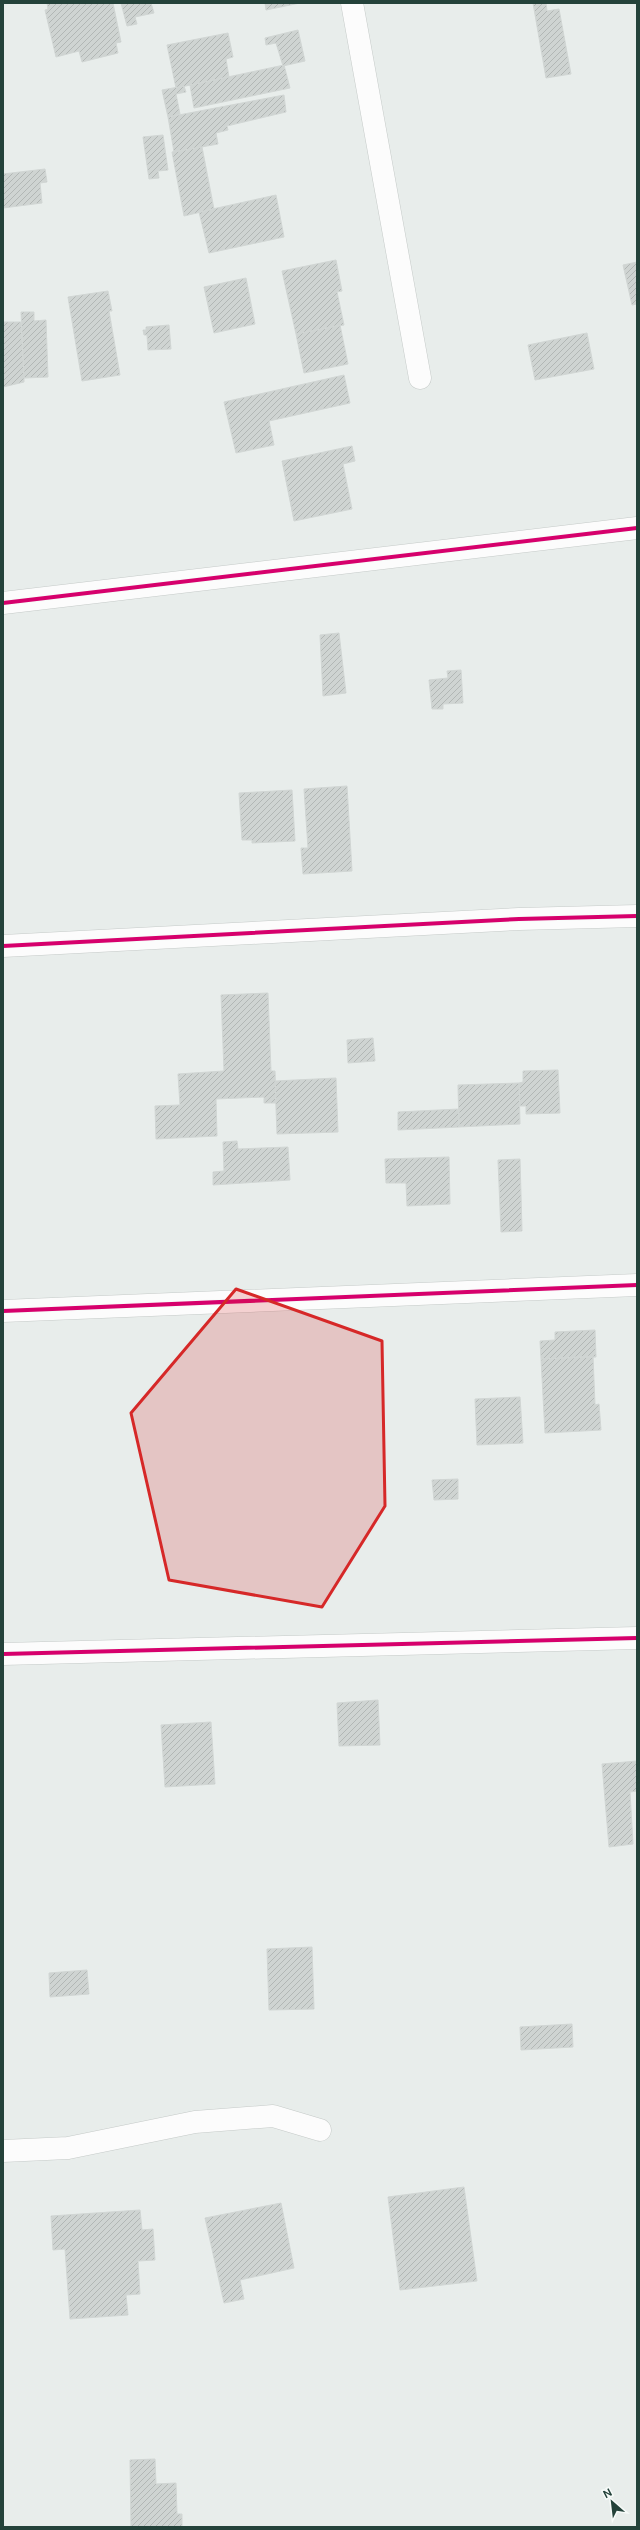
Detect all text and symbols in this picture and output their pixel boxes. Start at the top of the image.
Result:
north arrow [592,2482,632,2522]
text: N [600,2485,614,2501]

